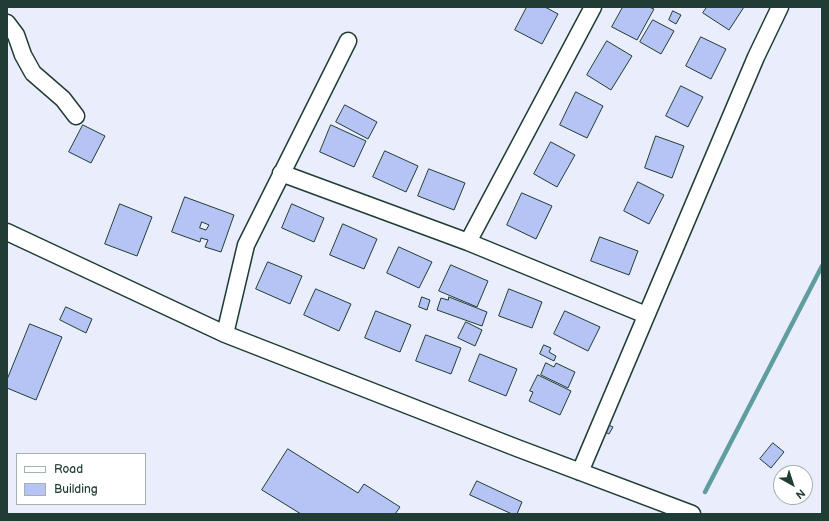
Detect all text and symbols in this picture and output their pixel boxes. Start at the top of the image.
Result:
legend [16,453,146,505]
text: Road [54,462,83,477]
north arrow [773,465,813,505]
text: Building [54,482,98,497]
text: N [793,486,808,502]

